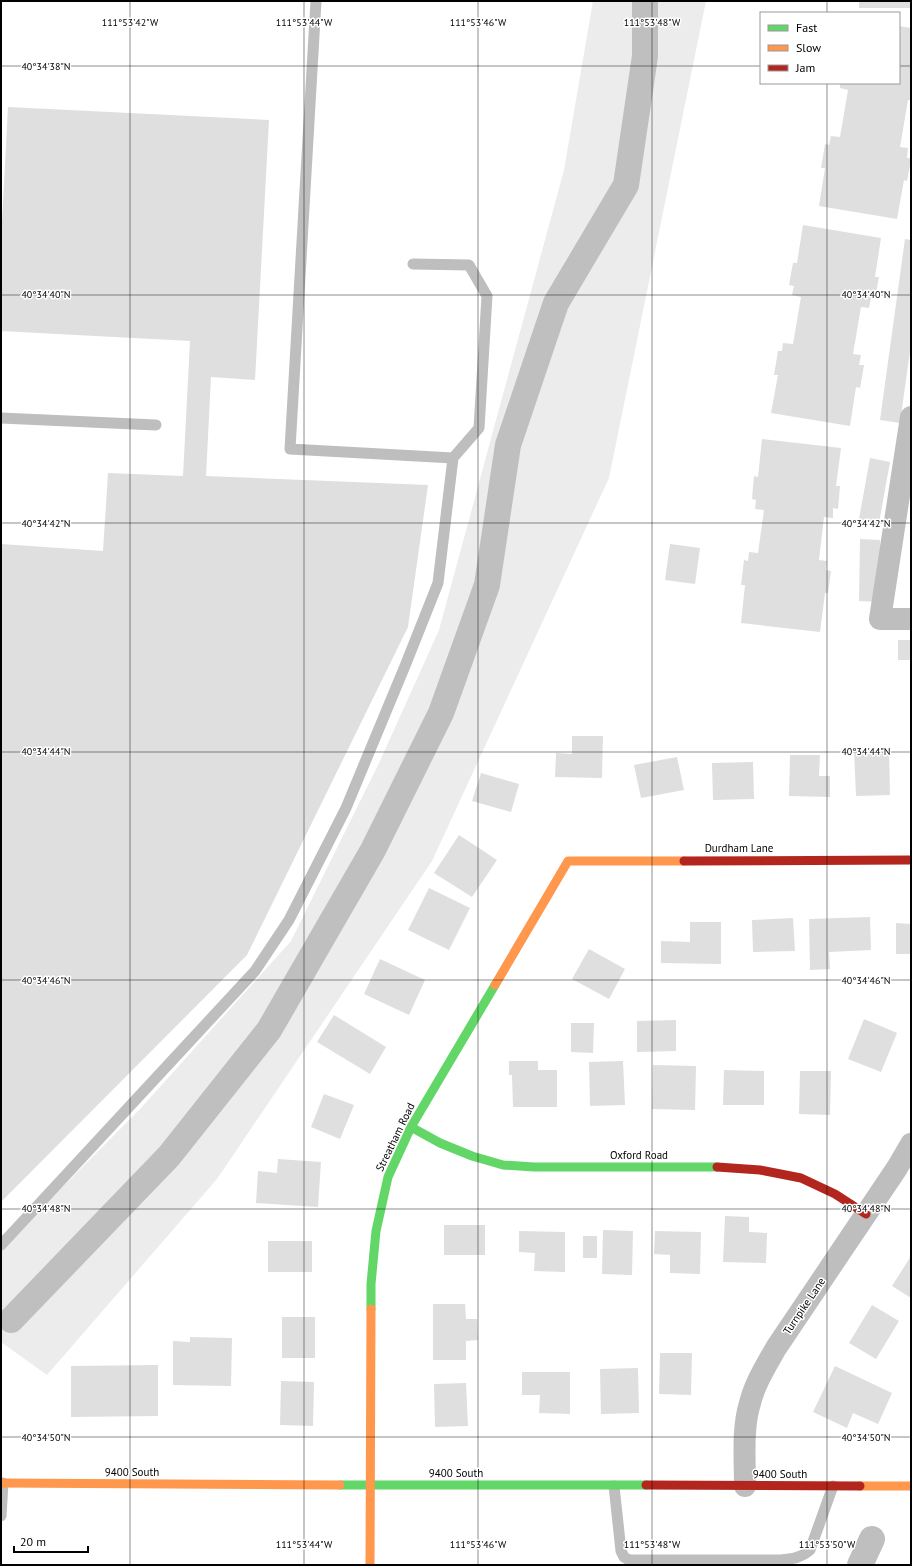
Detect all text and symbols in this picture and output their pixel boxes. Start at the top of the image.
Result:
legend [760,12,900,84]
text: 111°53'42"W [102,16,159,29]
text: 111°53'44"W [276,16,333,29]
text: 111°53'46"W [450,16,507,29]
text: 111°53'48"W [624,16,681,29]
text: Fast [796,20,817,35]
text: Slow [796,40,821,55]
text: 40°34'38"N [21,60,71,73]
text: Jam [795,60,815,75]
text: 40°34'40"N [21,288,71,301]
text: 40°34'40"N [841,288,891,301]
text: 40°34'42"N [21,517,71,530]
text: 40°34'42"N [841,517,891,530]
text: 40°34'44"N [21,745,71,758]
text: 40°34'44"N [841,745,891,758]
street label: Durdham Lane [705,841,774,855]
text: 40°34'46"N [21,974,71,987]
text: 40°34'46"N [841,974,891,987]
street label: Streatham Road [372,1100,418,1174]
street label: Oxford Road [610,1148,668,1162]
text: 40°34'48"N [21,1202,71,1215]
text: 40°34'48"N [841,1202,891,1215]
street label: Turnpike Lane [780,1275,828,1337]
text: 40°34'50"N [21,1431,71,1444]
text: 40°34'50"N [841,1431,891,1444]
street label: 9400 South [105,1465,159,1479]
street label: 9400 South [429,1466,483,1480]
street label: 9400 South [753,1467,807,1481]
scale bar [14,1528,88,1554]
text: 20 m [20,1534,46,1549]
text: 111°53'44"W [276,1538,333,1551]
text: 111°53'46"W [450,1538,507,1551]
text: 111°53'48"W [624,1538,681,1551]
text: 111°53'50"W [799,1538,856,1551]

